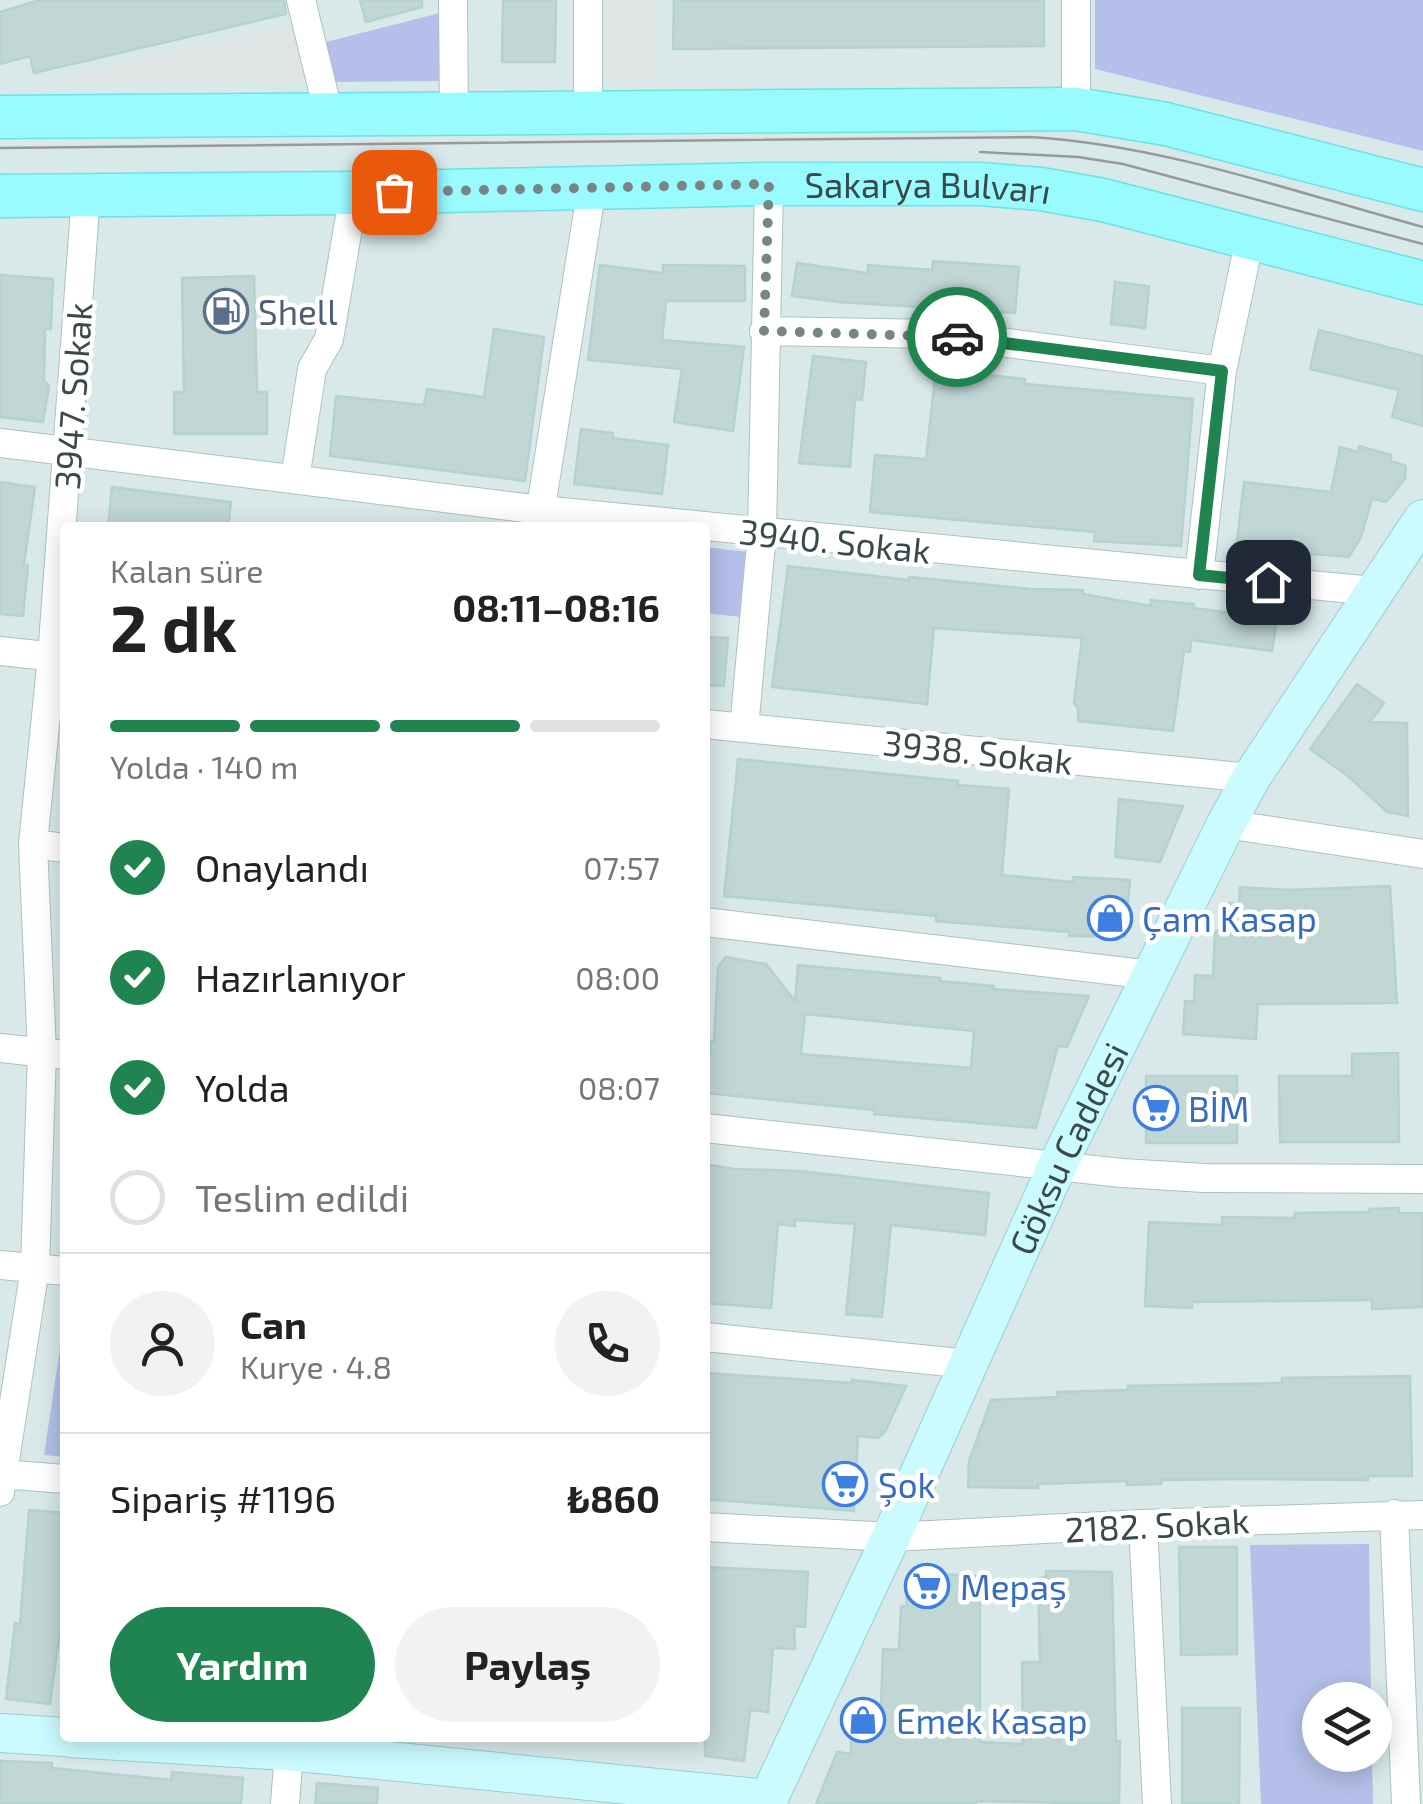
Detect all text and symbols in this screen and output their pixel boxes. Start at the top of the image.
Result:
pin [352,150,437,235]
street label: Sakarya Bulvarı [804,163,1055,211]
icon: bag [367,165,422,220]
courier [907,287,1007,387]
fuel station icon: Shell [203,288,249,334]
place label: Shell [258,290,338,332]
street label: 3947. Sokak [45,301,100,491]
icon: car [930,310,985,365]
street label: 3940. Sokak [737,509,933,571]
pin [1226,540,1311,625]
text: Kalan süre [110,551,263,589]
icon: home [1241,555,1296,610]
text: 08:11–08:16 [452,584,660,630]
text: 2 dk [110,587,237,665]
street label: 3938. Sokak [881,720,1075,782]
text: Yolda · 140 m [110,747,298,785]
icon: check [110,840,165,895]
text: Onaylandı [195,844,369,890]
text: 07:57 [583,848,660,886]
shop icon: Çam Kasap [1087,895,1133,941]
place label: Çam Kasap [1142,897,1317,941]
icon: check [110,950,165,1005]
text: Hazırlanıyor [195,954,406,1000]
text: 08:00 [575,958,660,996]
street label: Göksu Caddesi [999,1035,1136,1261]
icon: check [110,1060,165,1115]
text: Yolda [195,1064,290,1110]
text: 08:07 [578,1068,660,1106]
supermarket icon: BİM [1133,1085,1179,1131]
place label: BİM [1188,1087,1250,1129]
text: Teslim edildi [195,1174,409,1220]
button: person [110,1291,215,1396]
button: phone [555,1291,660,1396]
text: Can [240,1301,307,1347]
text: Kurye · 4.8 [240,1347,392,1385]
supermarket icon: Şok [822,1461,868,1507]
place label: Şok [878,1463,936,1507]
text: Sipariş #1196 [110,1475,336,1521]
text: ₺860 [567,1475,660,1521]
street label: 2182. Sokak [1064,1498,1251,1550]
supermarket icon: Mepaş [904,1563,950,1609]
place label: Mepaş [960,1565,1067,1609]
button: Yardım [110,1607,375,1722]
button: Paylaş [395,1607,660,1722]
map controls [1302,1682,1392,1772]
button: layers [1302,1682,1392,1772]
shop icon: Emek Kasap [840,1697,886,1743]
place label: Emek Kasap [896,1699,1088,1741]

